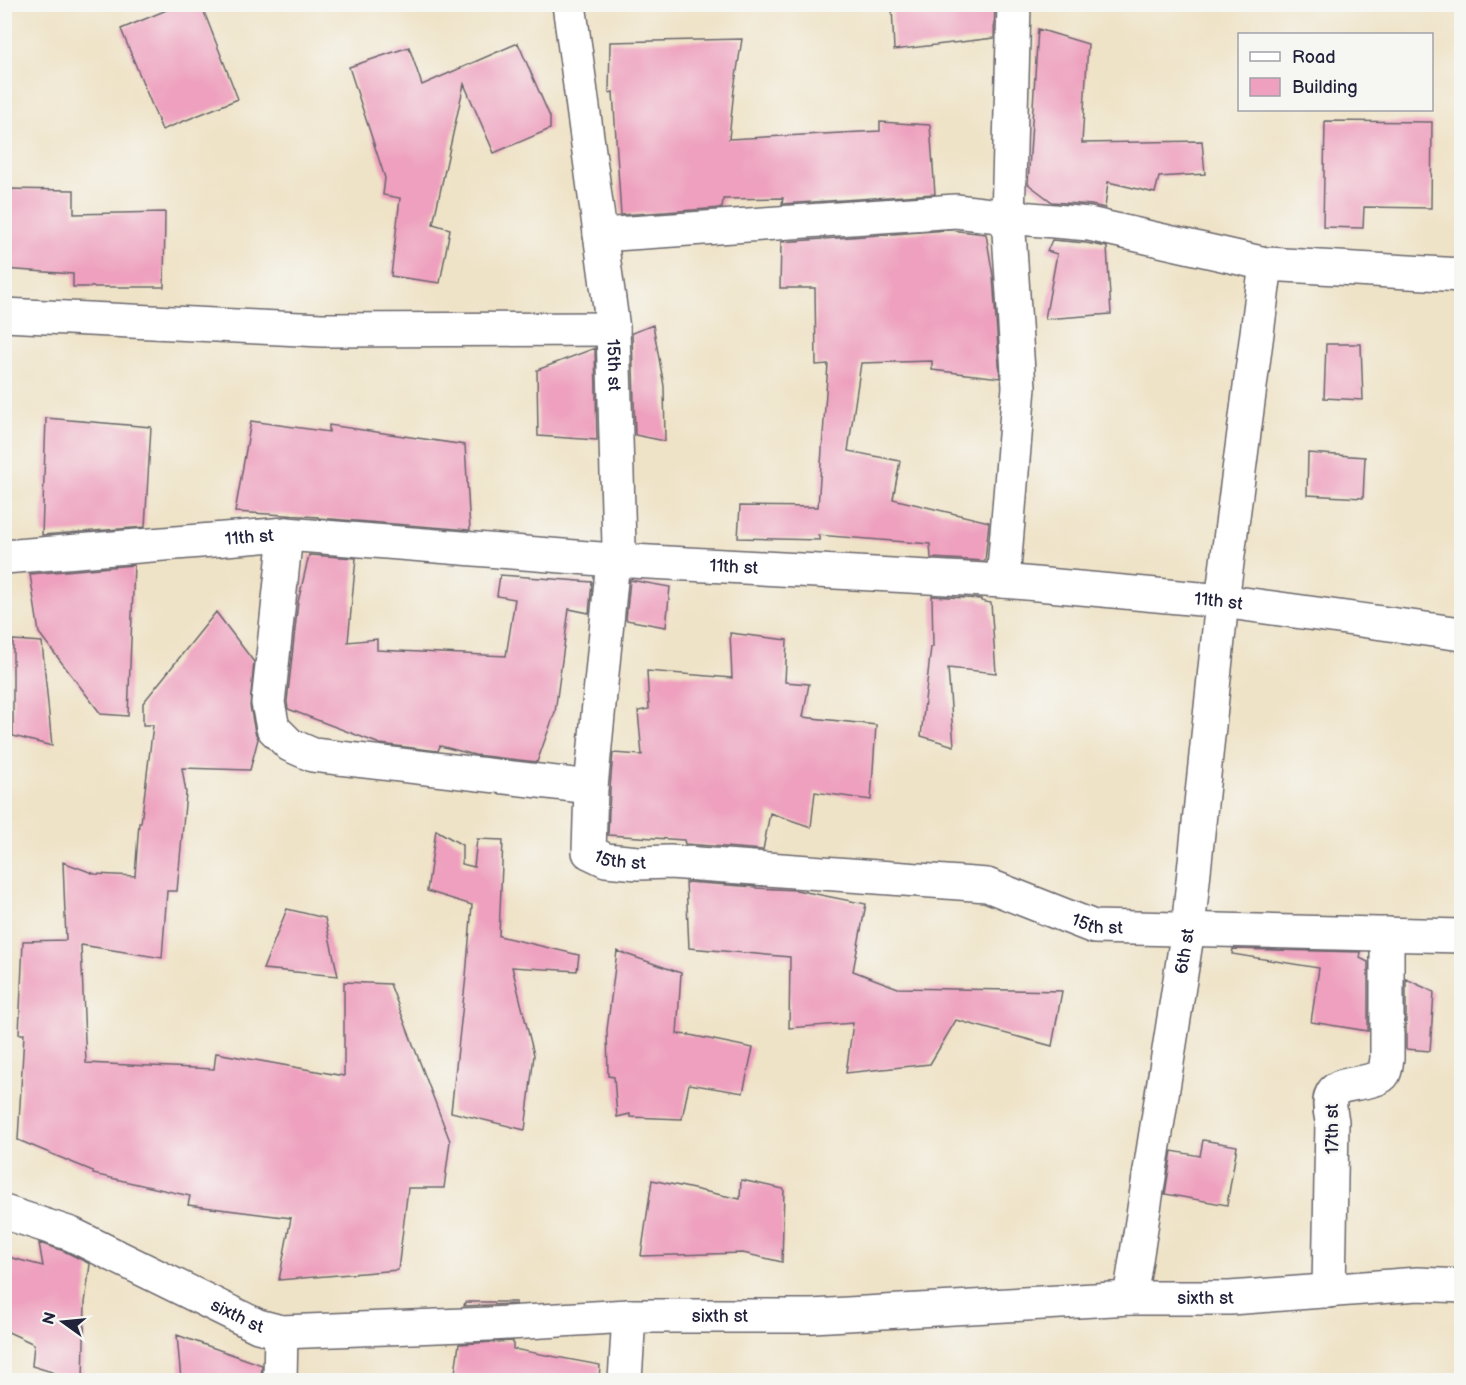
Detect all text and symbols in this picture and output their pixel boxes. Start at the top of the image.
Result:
legend [1238,33,1433,111]
text: Road [1292,47,1336,68]
text: Building [1292,77,1358,98]
street label: 15th st [602,339,625,392]
street label: 11th st [224,525,275,550]
street label: 11th st [709,555,759,579]
street label: 11th st [1193,589,1245,615]
street label: 15th st [590,846,647,874]
street label: 15th st [1068,909,1124,939]
street label: 6th st [1171,927,1199,976]
street label: 17th st [1322,1103,1343,1154]
street label: sixth st [1177,1288,1235,1309]
north arrow [33,1292,93,1352]
street label: sixth st [207,1294,266,1338]
street label: sixth st [692,1306,749,1327]
text: N [39,1310,61,1327]

